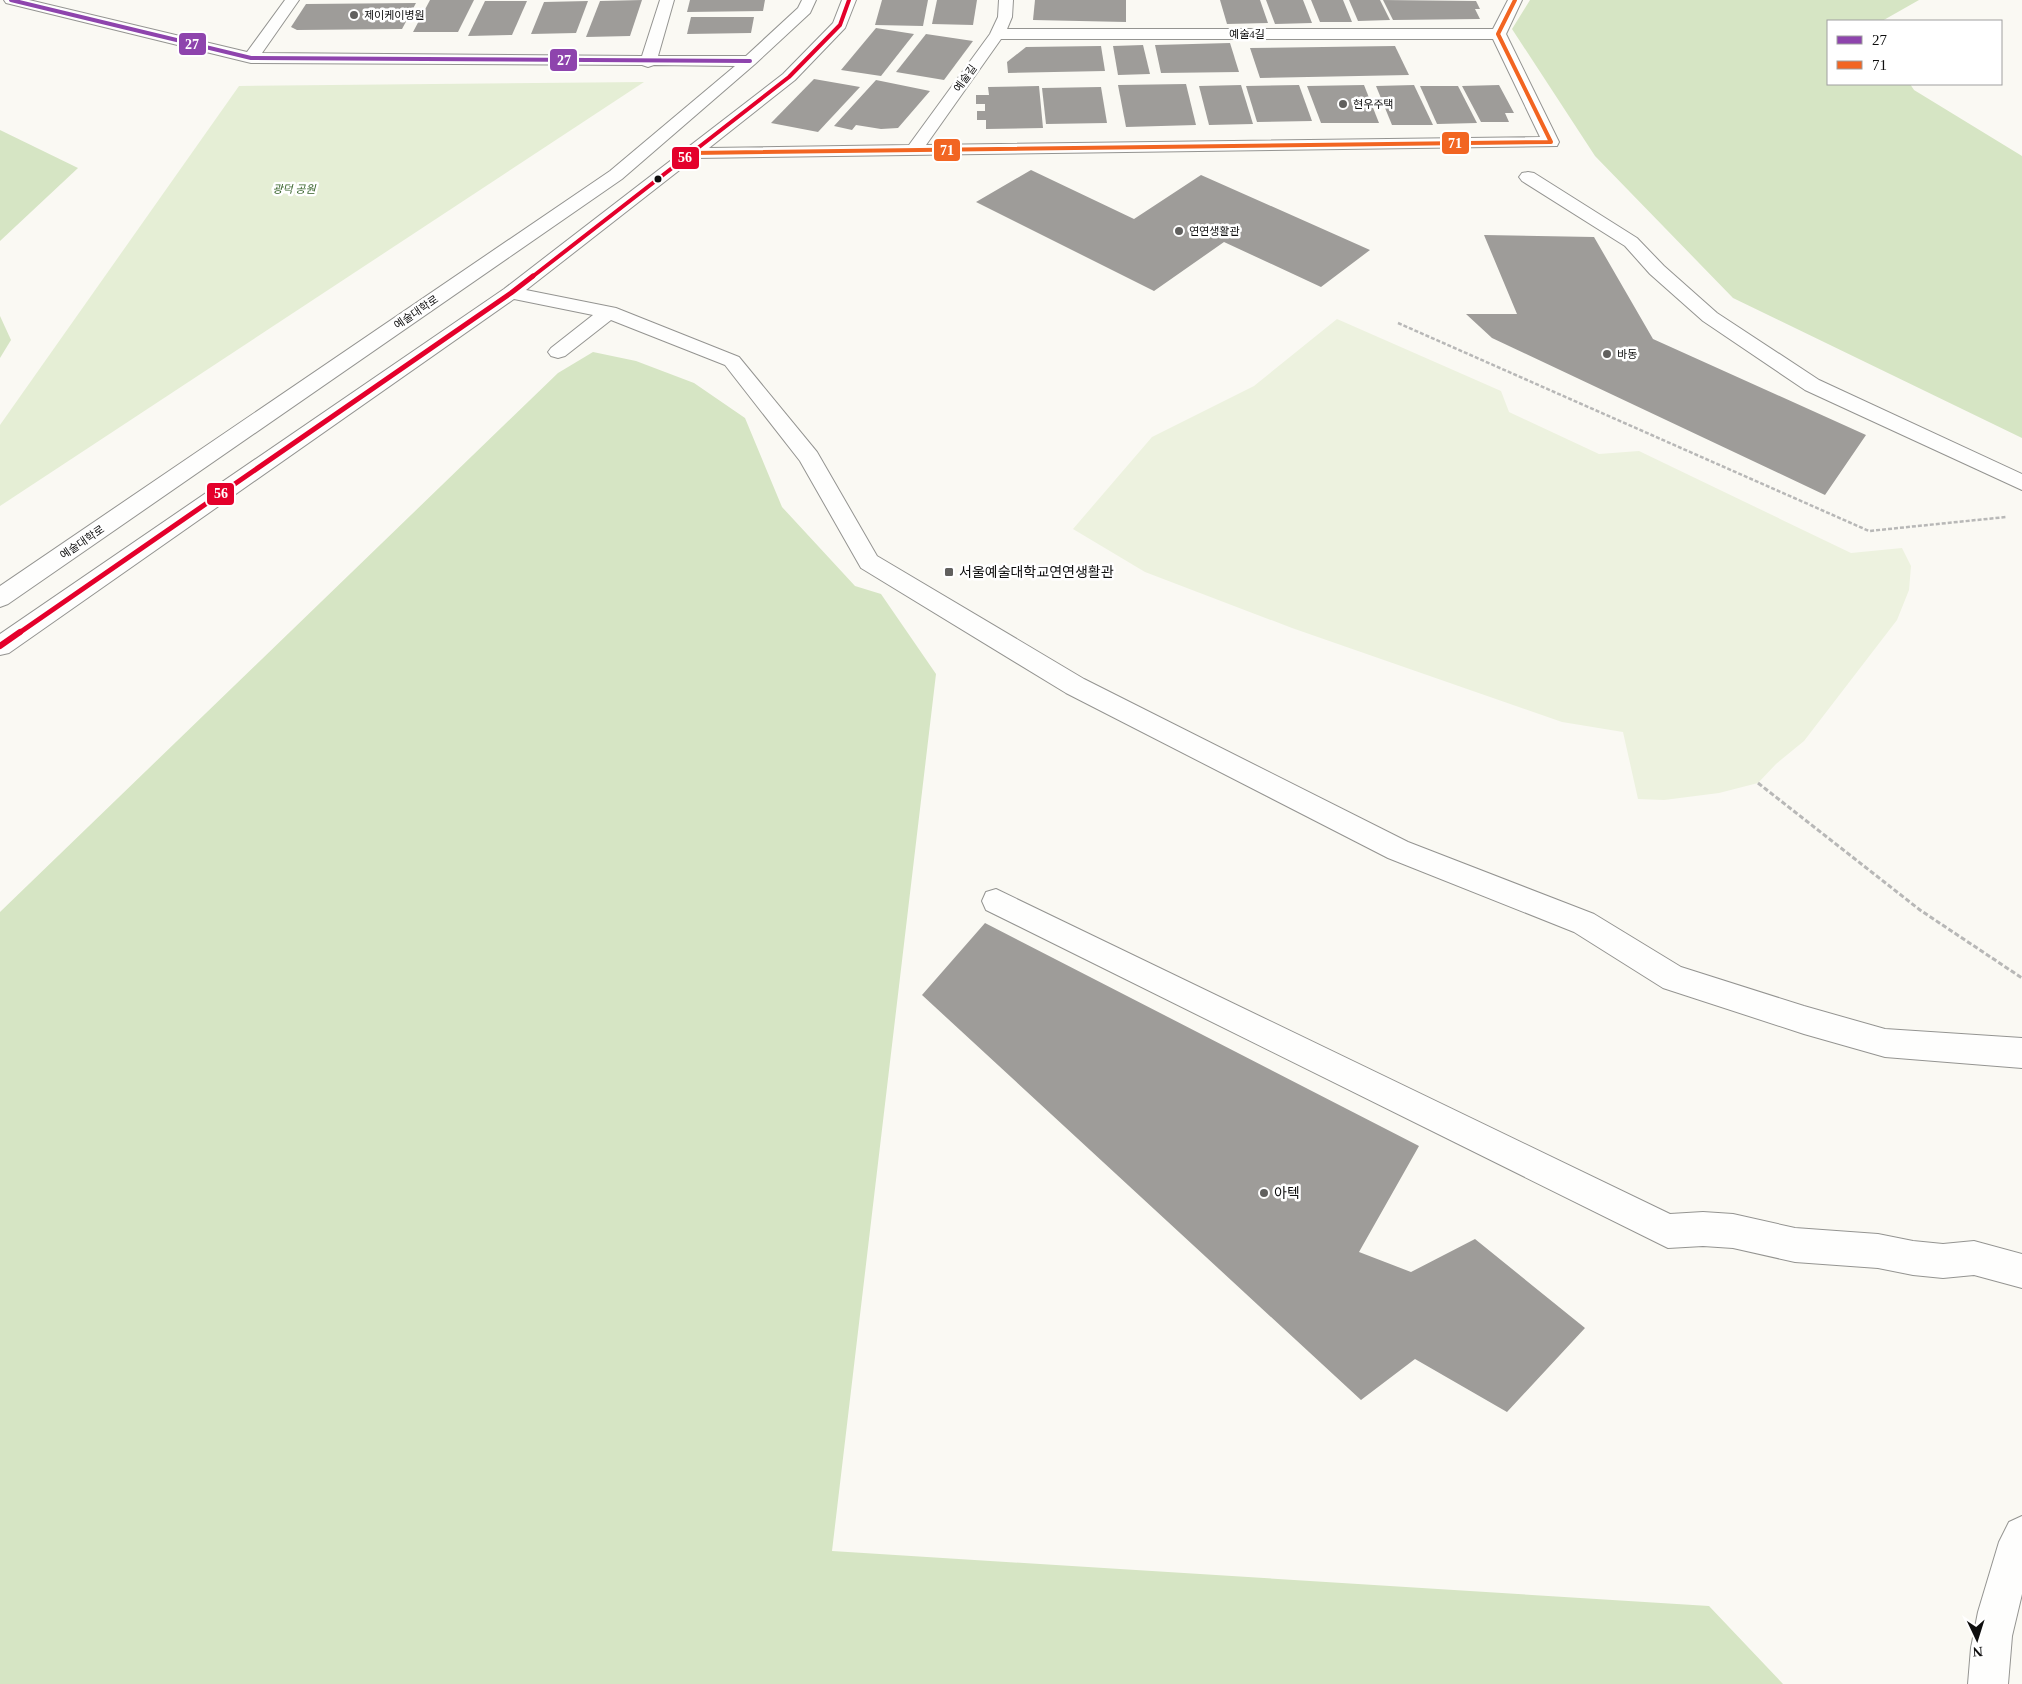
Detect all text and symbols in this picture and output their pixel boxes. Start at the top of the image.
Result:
marker: 제이케이병원 [348,9,360,21]
place label: 제이케이병원 [364,9,425,21]
legend [1827,20,2002,85]
street label: 예술4길 [1229,28,1265,40]
line badge: 27 [178,32,207,56]
text: 27 [1872,32,1888,48]
text: 27 [185,37,199,52]
line badge: 27 [549,48,578,72]
text: 27 [557,53,571,68]
text: 71 [1872,57,1887,73]
street label: 예술길 [951,62,979,94]
marker: 현우주택 [1337,98,1349,110]
place label: 현우주택 [1353,98,1393,110]
line badge: 71 [1441,131,1470,155]
text: 71 [1448,136,1462,151]
line badge: 71 [933,138,961,162]
text: 71 [940,143,954,158]
line badge: 56 [671,146,700,170]
text: 56 [678,150,692,165]
unlabelled marker [653,174,663,184]
park label: 광덕 공원 [272,183,316,195]
marker: 연연생활관 [1173,225,1185,237]
place label: 연연생활관 [1189,225,1240,237]
street label: 예술대학로 [392,293,440,331]
marker: 바동 [1601,348,1613,360]
place label: 바동 [1617,348,1637,360]
line badge: 56 [206,482,235,506]
text: 56 [214,486,228,501]
street label: 예술대학로 [58,523,106,561]
place label: 서울예술대학교연연생활관 [959,564,1114,580]
marker: 서울예술대학교연연생활관 [943,566,955,578]
place label: 아텍 [1274,1186,1300,1201]
marker: 아텍 [1258,1187,1270,1199]
north arrow [1952,1614,2002,1664]
text: N [1972,1644,1983,1659]

